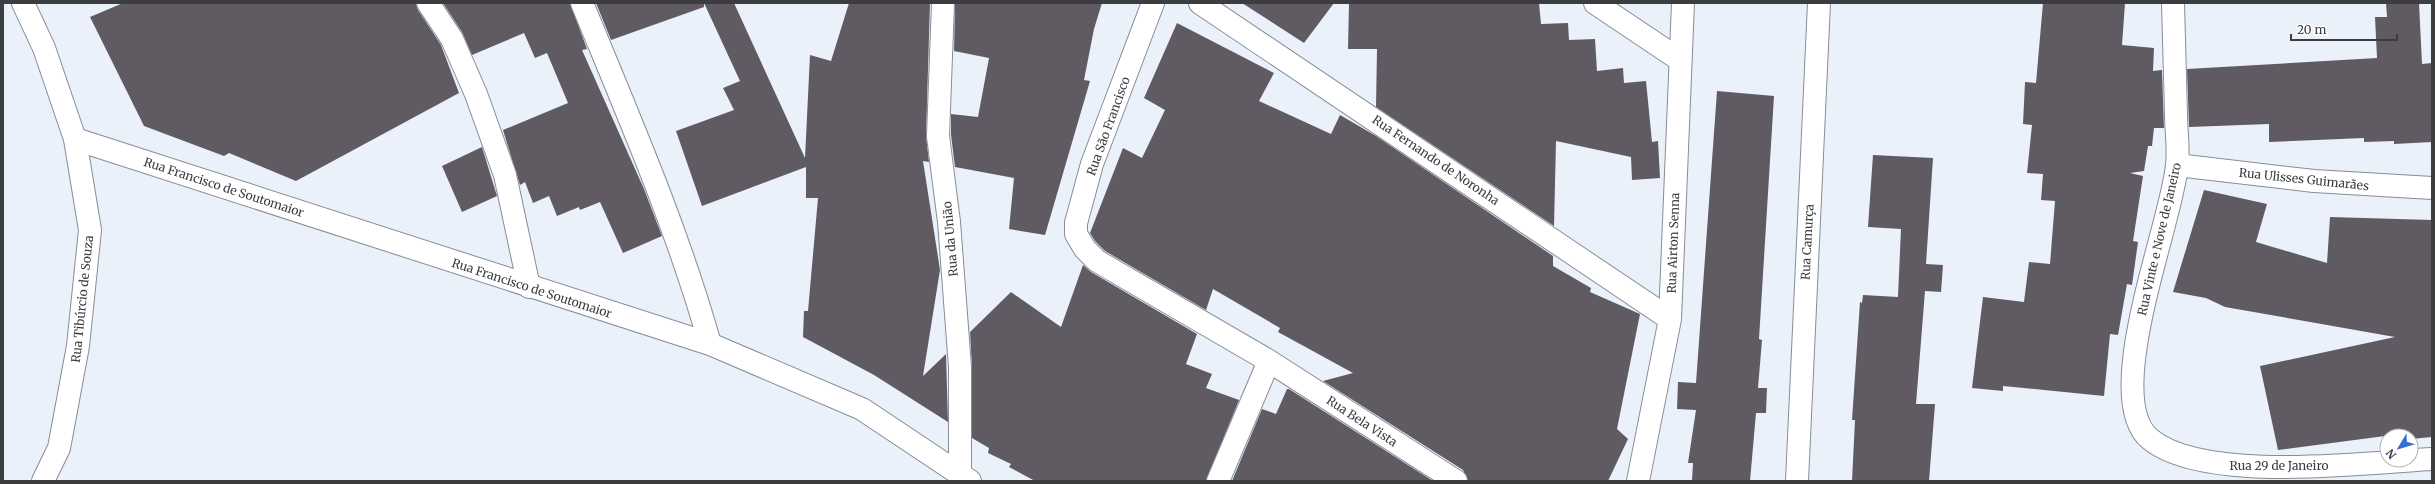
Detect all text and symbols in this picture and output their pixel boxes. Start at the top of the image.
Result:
scale bar [2291,16,2397,42]
text: 20 m [2297,22,2326,37]
street label: Rua São Francisco [1083,75,1133,177]
street label: Rua Fernando de Noronha [1370,112,1503,208]
street label: Rua Francisco de Soutomaior [142,154,306,220]
street label: Rua Vinte e Nove de Janeiro [2134,161,2184,317]
street label: Rua Ulisses Guimarães [2238,165,2370,193]
street label: Rua Airton Senna [1664,192,1682,294]
street label: Rua da União [939,201,961,277]
street label: Rua Camurça [1798,203,1817,280]
street label: Rua Tibúrcio de Souza [68,234,96,363]
street label: Rua Francisco de Soutomaior [450,255,614,321]
street label: Rua Bela Vista [1324,393,1401,450]
north arrow [2379,428,2419,468]
text: N [2383,446,2399,462]
street label: Rua 29 de Janeiro [2229,458,2329,473]

